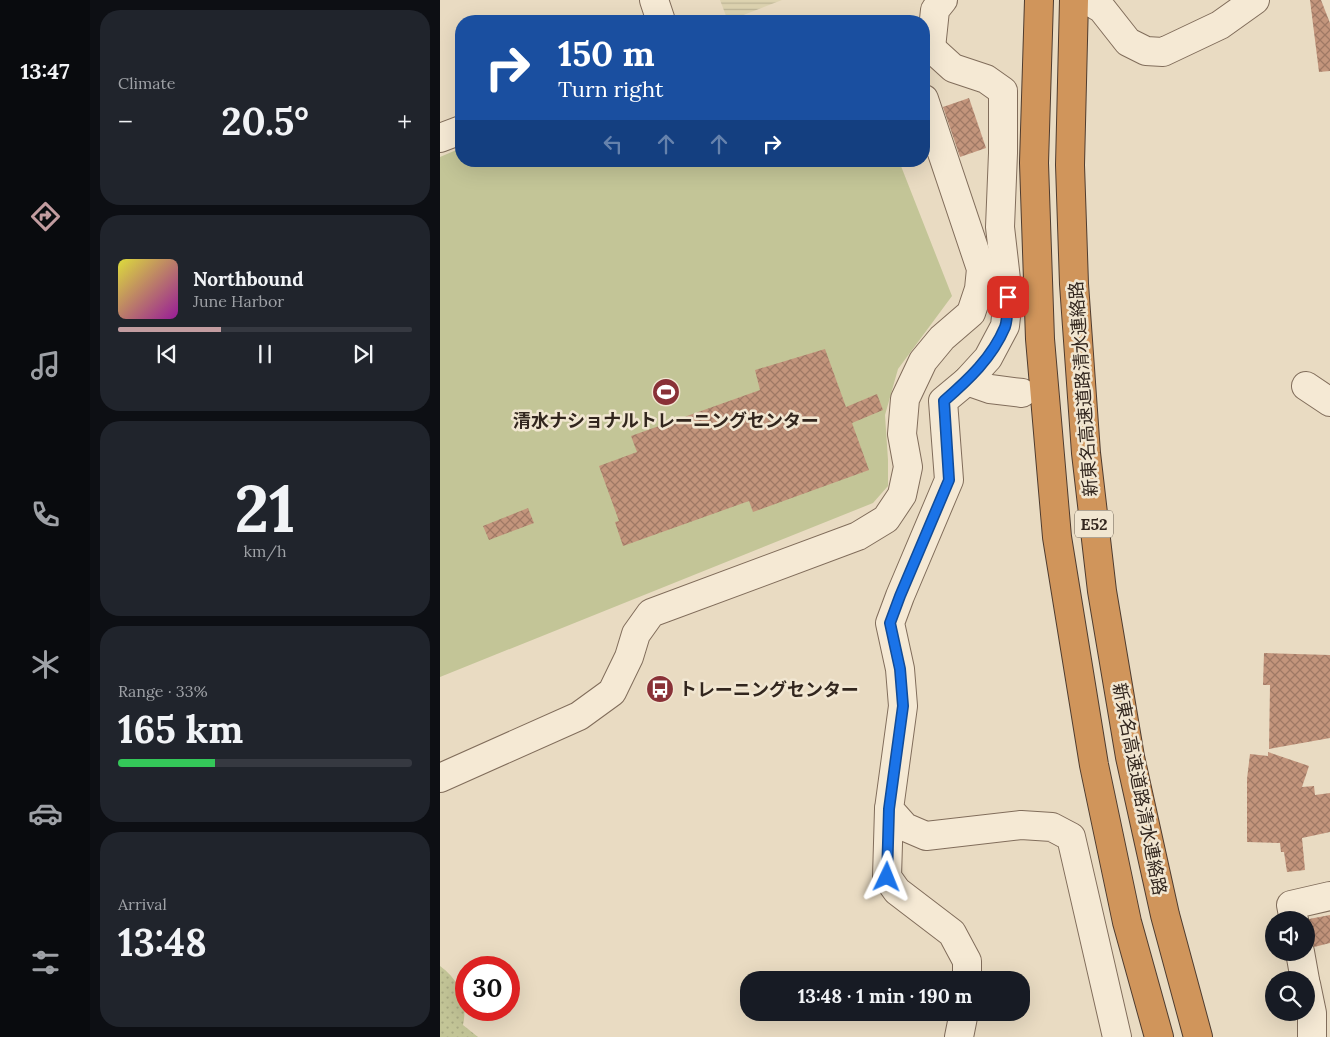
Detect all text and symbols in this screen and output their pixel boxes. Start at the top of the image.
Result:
text: 150 m [558,31,655,76]
icon: right [475,35,540,100]
text: 13:47 [20,57,70,85]
text: Climate [118,73,175,93]
text: Turn right [558,75,663,103]
text: 20.5° [221,97,309,145]
text: − [118,104,133,140]
text: + [397,104,412,140]
icon: left [599,130,627,158]
icon: ahead [652,130,680,158]
icon: ahead [705,130,733,158]
icon: right [758,130,786,158]
icon: directions [28,199,63,234]
text: Northbound [193,267,304,291]
pin [987,276,1029,318]
street label: 新東名高速道路清水連絡路 [1064,280,1102,498]
icon: arrive [994,283,1022,311]
text: June Harbor [193,291,284,311]
icon: previous [153,340,181,368]
icon: pause [251,340,279,368]
icon: next [349,340,377,368]
icon: music [28,348,63,383]
sports icon: 清水ナショナルトレーニングセンター [651,377,681,407]
place label: 清水ナショナルトレーニングセンター [513,409,819,432]
text: 21 [234,467,296,550]
icon: phone [28,497,63,532]
road number: E52 [1075,510,1113,538]
text: km/h [243,541,287,561]
icon: climate [28,647,63,682]
bus stop icon: トレーニングセンター [645,674,675,704]
place label: トレーニングセンター [679,678,859,701]
text: Range · 33% [118,681,208,701]
street label: 新東名高速道路清水連絡路 [1108,681,1172,897]
text: 165 km [118,705,243,753]
icon: car [28,796,63,831]
position arrow [860,850,912,902]
text: Arrival [118,894,167,914]
map controls [1265,911,1315,1021]
button: sound [1265,911,1315,961]
text: 13:48 [118,918,207,966]
icon: filters [28,945,63,980]
speed limit sign: 30 [455,956,520,1021]
button: search [1265,971,1315,1021]
text: 13:48 · 1 min · 190 m [798,984,972,1008]

